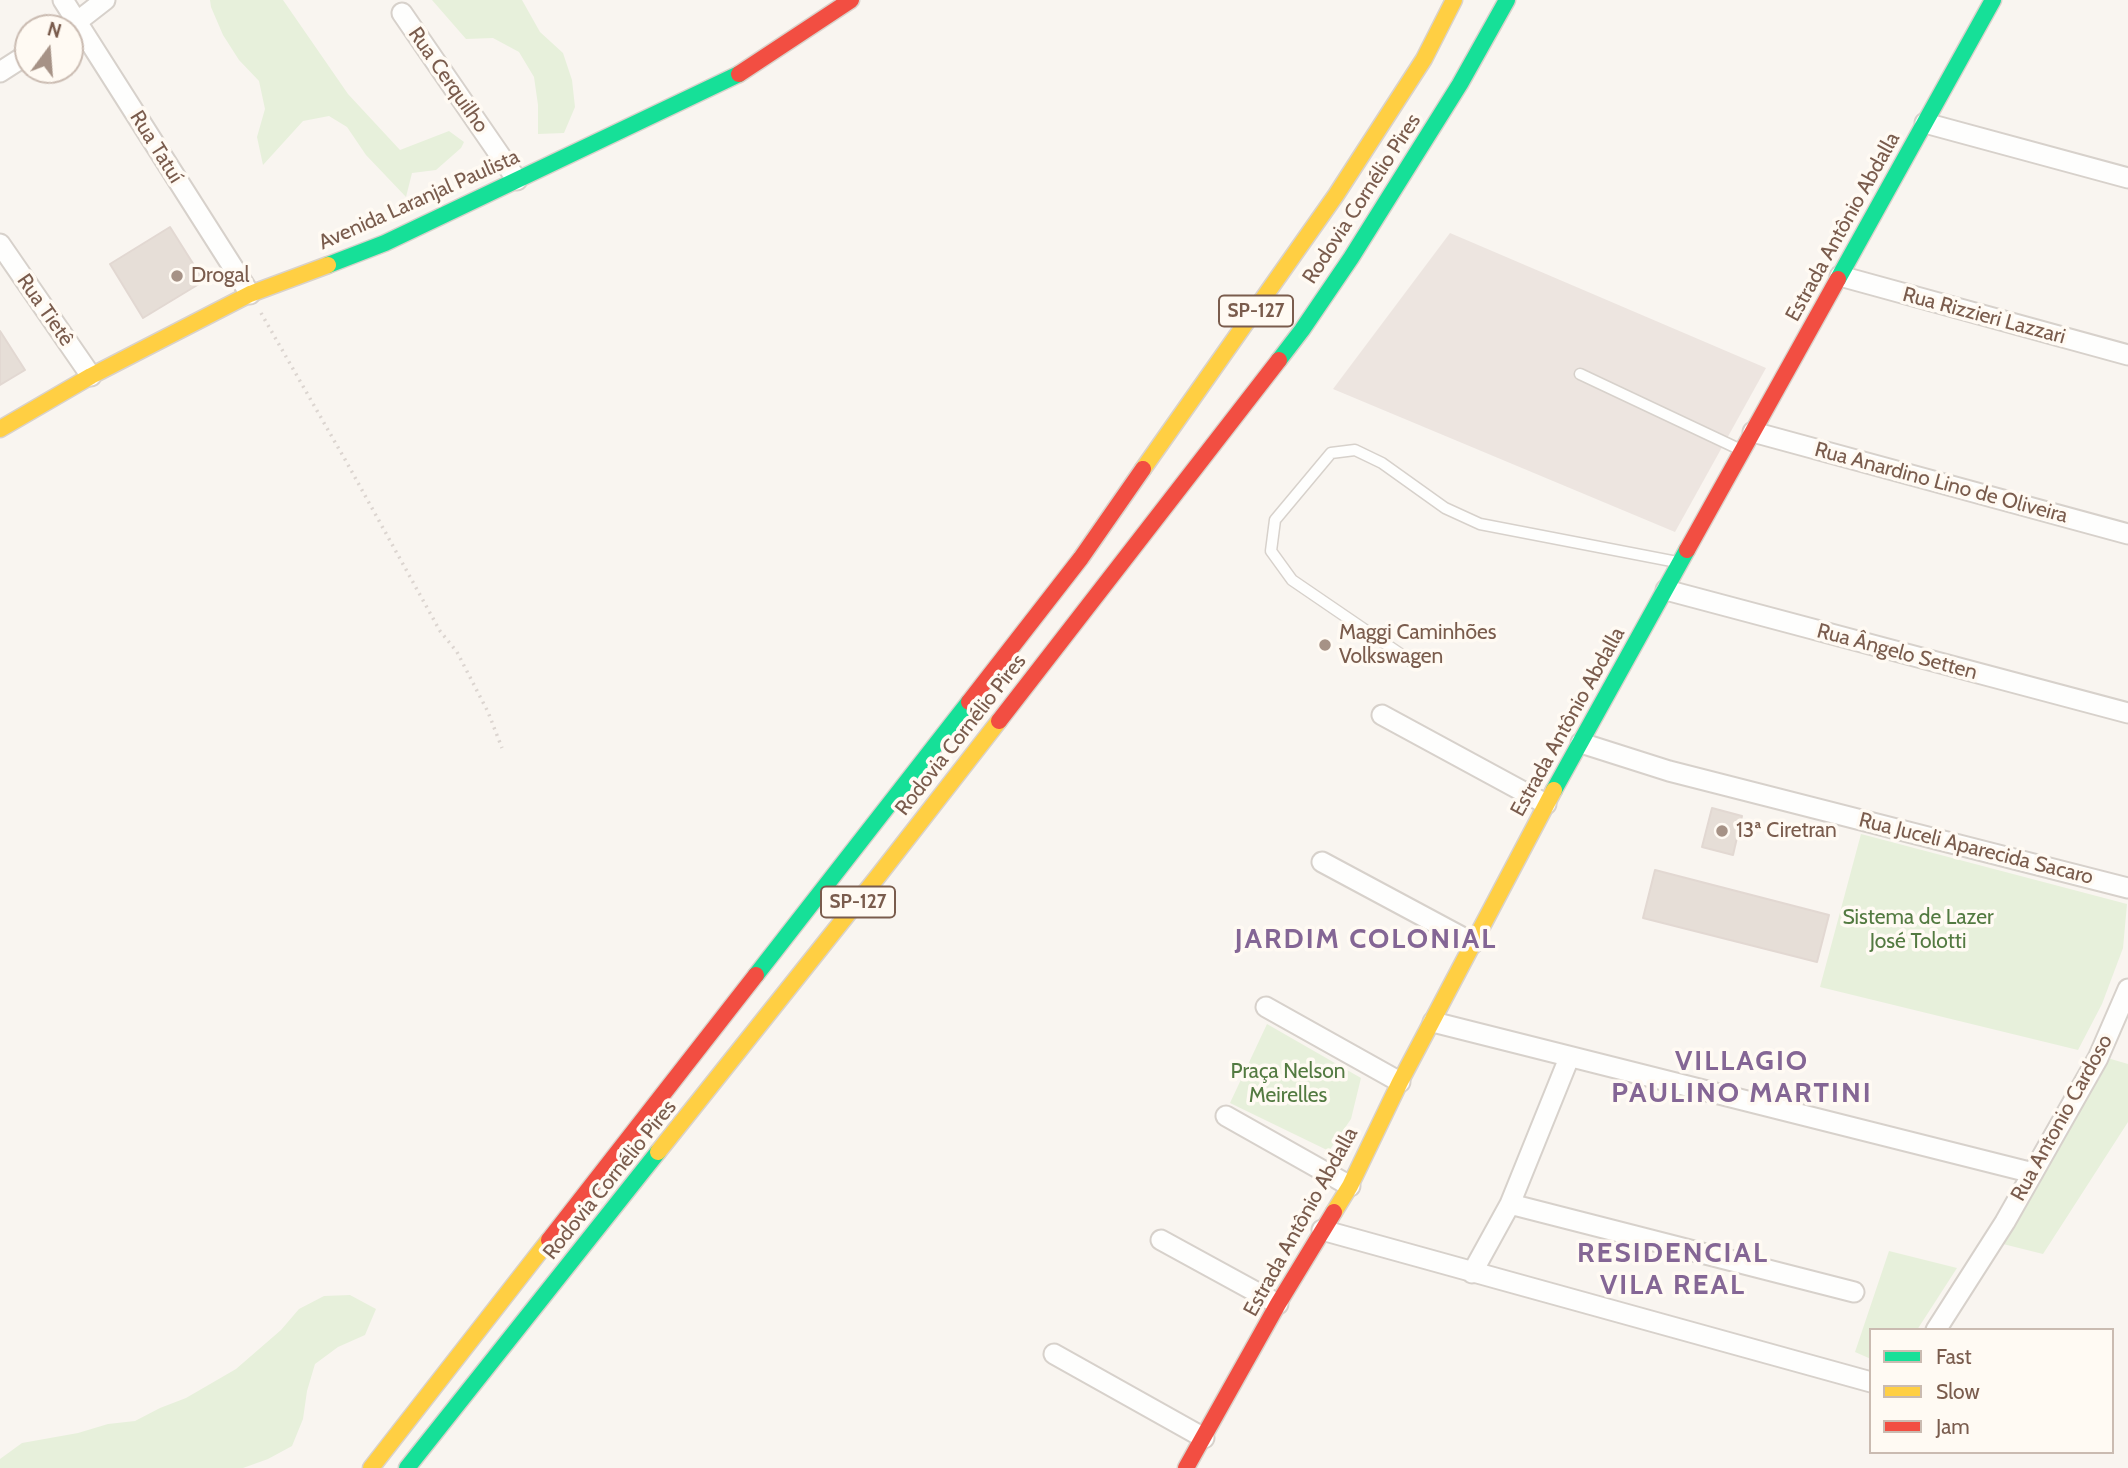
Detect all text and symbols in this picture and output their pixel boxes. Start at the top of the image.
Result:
north arrow [14,14,84,84]
text: N [45,17,64,43]
street label: Rua Cerquilho [402,22,494,138]
street label: Rua Tatuí [124,106,188,188]
street label: Rodovia Cornélio Pires [1298,109,1426,289]
street label: Estrada Antônio Abdalla [1781,128,1905,326]
street label: Avenida Laranjal Paulista [315,144,523,256]
place label: Drogal [191,263,250,289]
marker: Drogal [169,268,185,284]
street label: Rua Tietê [11,269,79,351]
street label: Rua Rizzieri Lazzari [1900,282,2068,350]
road number: SP-127 [1219,296,1293,326]
street label: Rua Anardino Lino de Oliveira [1812,437,2070,529]
street label: Rua Ângelo Setten [1814,619,1980,685]
place label: Maggi Caminhões Volkswagen [1339,620,1496,670]
street label: Estrada Antônio Abdalla [1506,623,1630,821]
marker: Maggi Caminhões Volkswagen [1317,637,1333,653]
street label: Rodovia Cornélio Pires [890,649,1032,821]
street label: Rua Juceli Aparecida Sacaro [1856,808,2096,890]
place label: 13ª Ciretran [1736,818,1837,844]
marker: 13ª Ciretran [1714,823,1730,839]
road number: SP-127 [821,887,895,918]
park label: Sistema de Lazer José Tolotti [1842,905,1994,955]
district label: JARDIM COLONIAL [1237,923,1495,957]
street label: Rua Antonio Cardoso [2006,1030,2118,1206]
district label: VILLAGIO PAULINO MARTINI [1613,1045,1871,1111]
park label: Praça Nelson Meirelles [1231,1059,1345,1109]
street label: Rodovia Cornélio Pires [538,1095,682,1265]
street label: Estrada Antônio Abdalla [1239,1123,1363,1321]
district label: RESIDENCIAL VILA REAL [1578,1237,1768,1303]
legend [1869,1328,2114,1454]
text: Fast [1936,1344,1972,1369]
text: Slow [1936,1379,1980,1404]
text: Jam [1936,1414,1970,1439]

